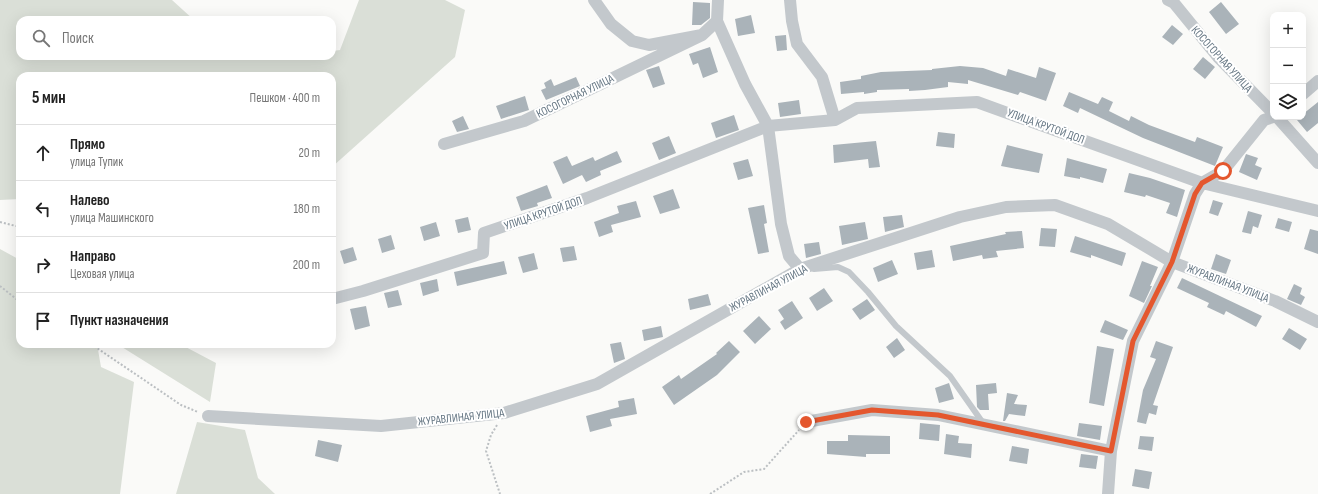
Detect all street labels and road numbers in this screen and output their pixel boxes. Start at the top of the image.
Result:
street label: КОСОГОРНАЯ УЛИЦА [1188,23,1256,96]
street label: КОСОГОРНАЯ УЛИЦА [534,71,617,122]
street label: УЛИЦА КРУТОЙ ДОЛ [1005,106,1087,147]
street label: УЛИЦА КРУТОЙ ДОЛ [502,193,584,234]
street label: ЖУРАВЛИНАЯ УЛИЦА [726,261,811,315]
street label: ЖУРАВЛИНАЯ УЛИЦА [1185,261,1272,306]
street label: ЖУРАВЛИНАЯ УЛИЦА [417,405,506,429]

